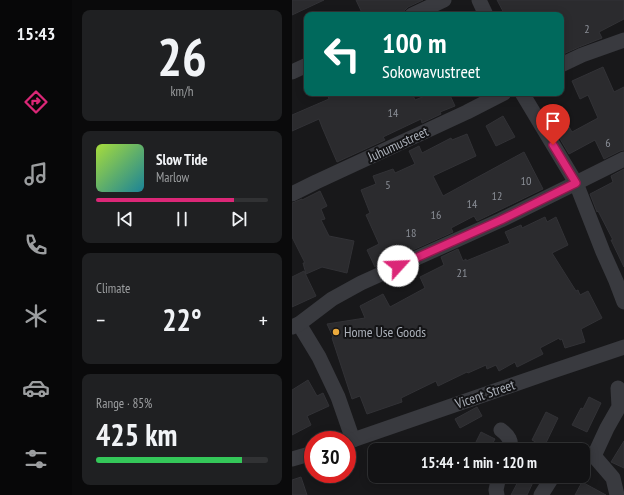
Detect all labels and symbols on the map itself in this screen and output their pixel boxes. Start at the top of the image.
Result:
house number: 2 [584,21,590,36]
pin [536,104,570,145]
house number: 14 [388,105,399,120]
street label: Juhumustreet [364,122,431,166]
house number: 6 [605,135,611,150]
house number: 10 [521,173,531,188]
house number: 5 [385,177,391,192]
house number: 12 [492,188,502,203]
house number: 14 [467,196,478,211]
house number: 16 [431,207,441,222]
house number: 18 [406,225,416,240]
position arrow [377,245,419,287]
house number: 21 [457,265,467,280]
place label: Home Use Goods [344,323,426,341]
marker: Home Use Goods [331,327,341,337]
street label: Vicent Street [452,375,517,413]
speed limit sign: 30 [304,431,356,483]

